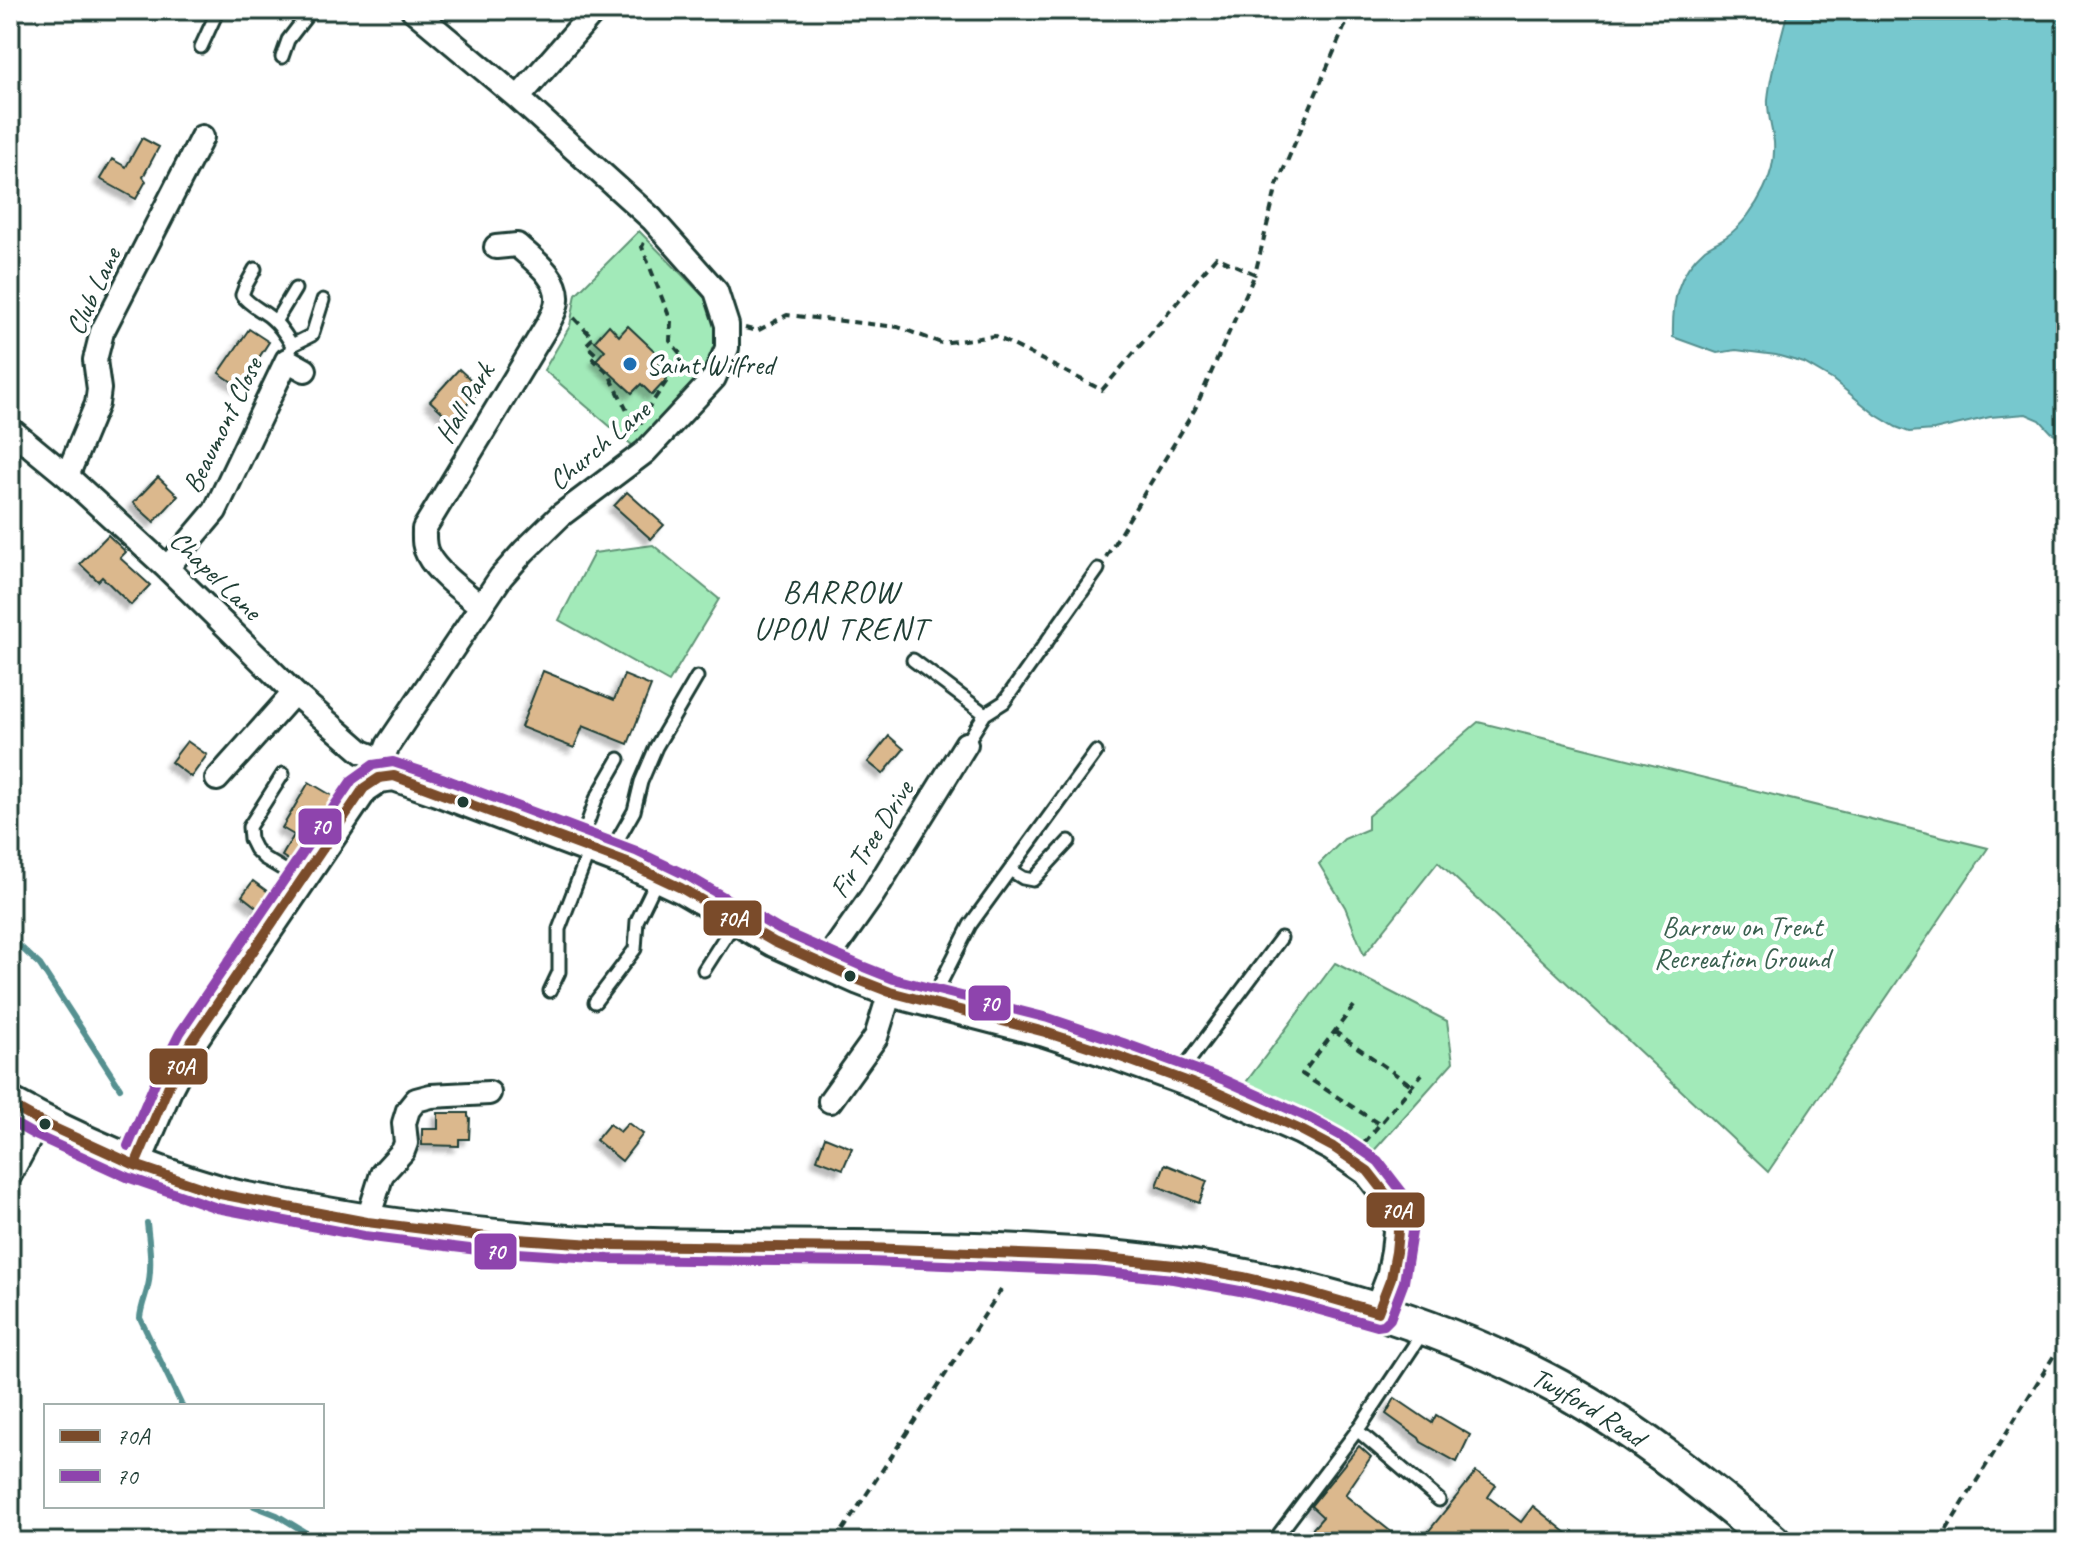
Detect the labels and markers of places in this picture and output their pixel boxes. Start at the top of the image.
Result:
place label: Saint Wilfred [646,347,778,382]
marker: Saint Wilfred [621,355,639,373]
unlabelled marker [455,794,471,810]
unlabelled marker [842,968,858,984]
unlabelled marker [37,1116,53,1132]

